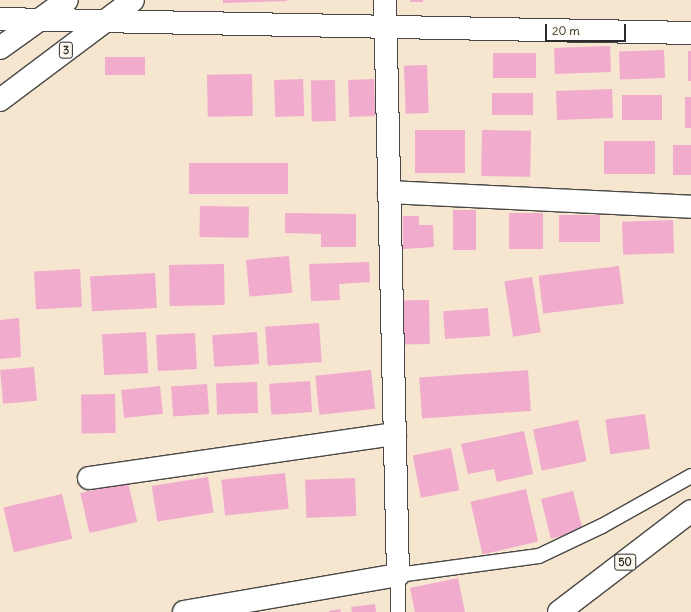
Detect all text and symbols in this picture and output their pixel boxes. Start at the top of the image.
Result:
scale bar [547,16,628,42]
text: 20 m [552,23,580,38]
road number: 3 [58,41,74,59]
road number: 50 [614,553,636,571]

